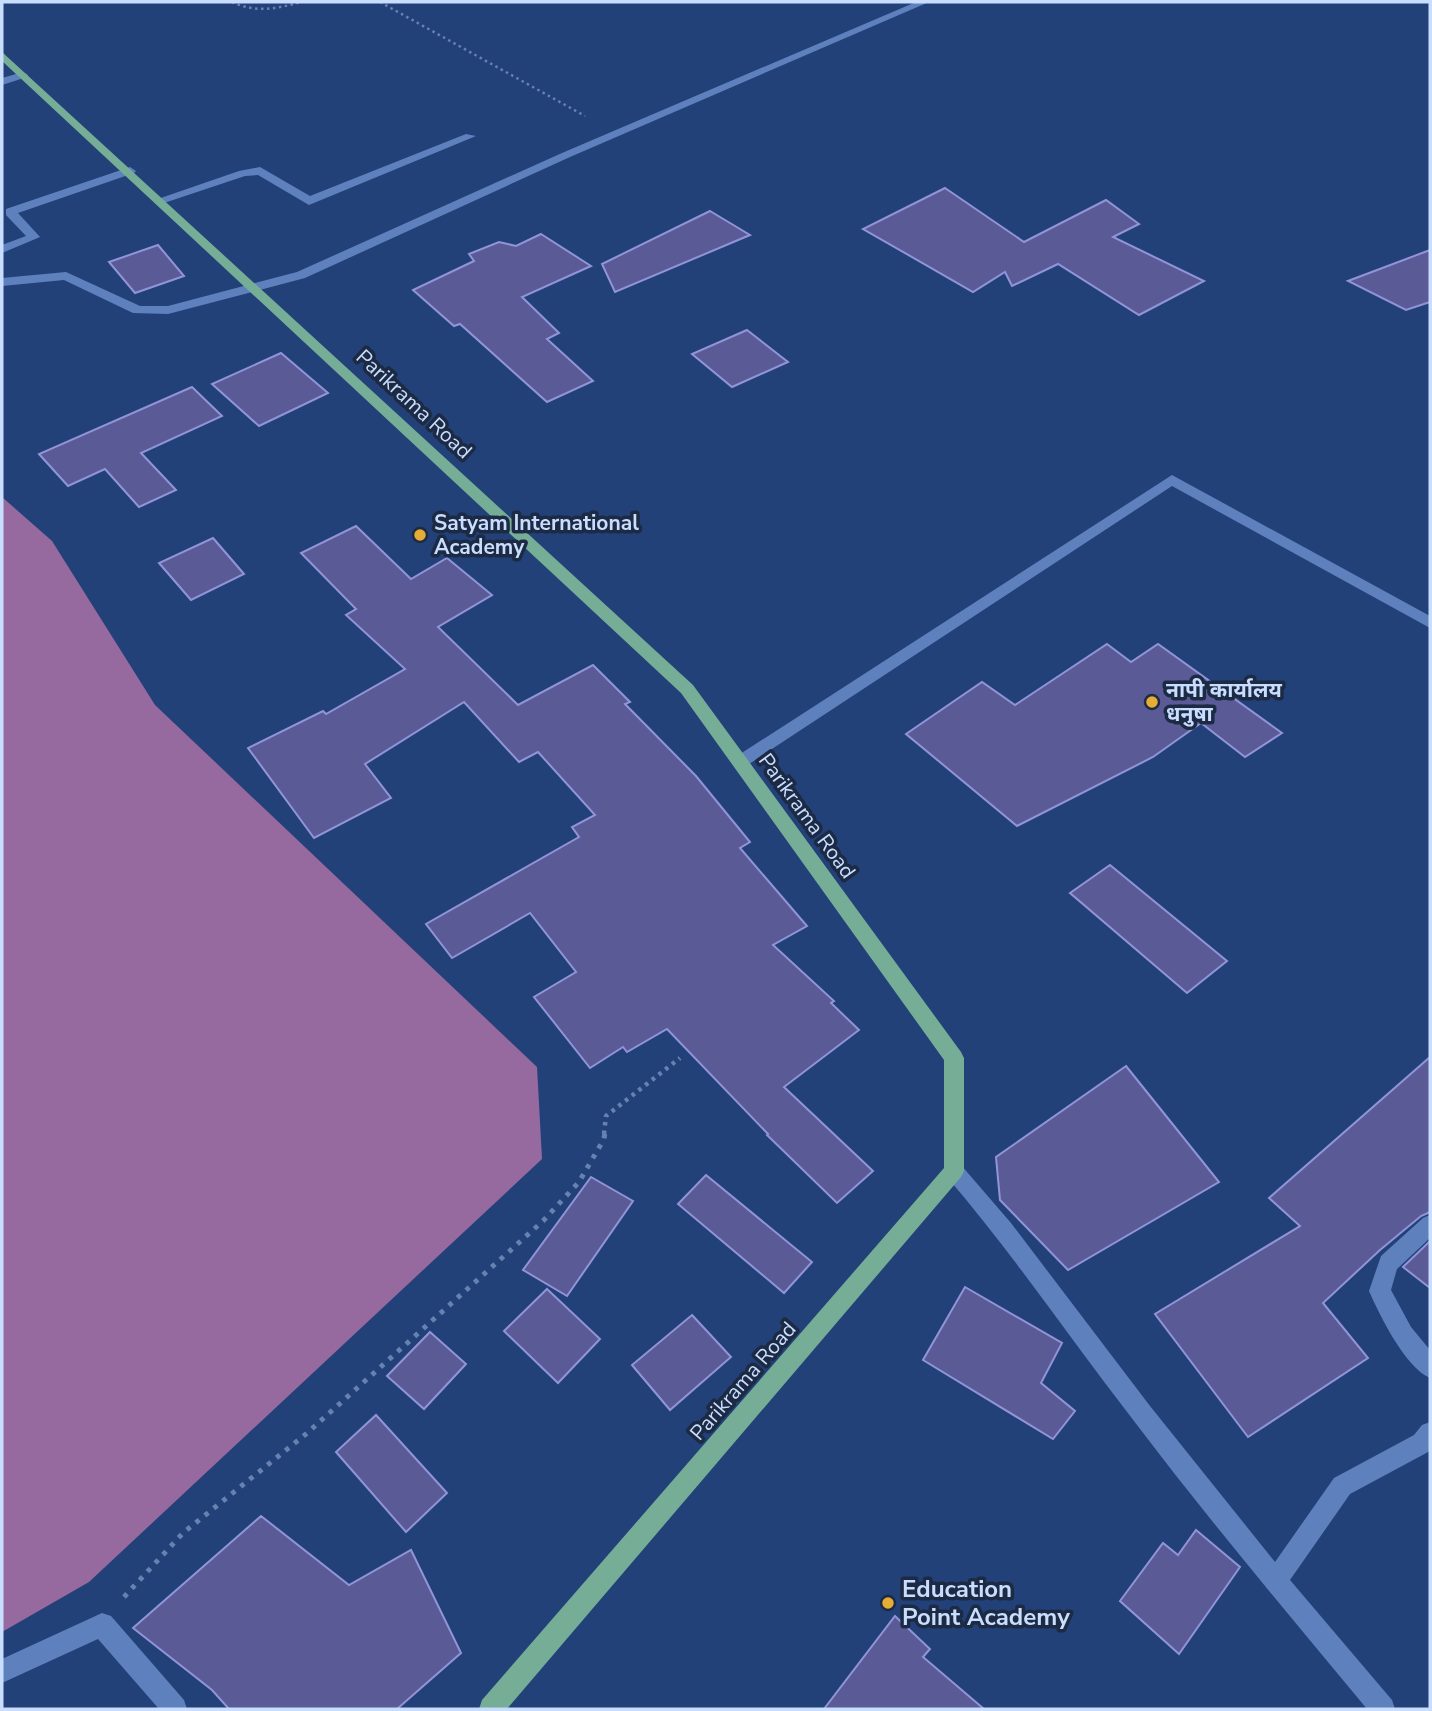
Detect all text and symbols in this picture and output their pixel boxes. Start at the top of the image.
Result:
street label: Parikrama Road [350,343,478,465]
place label: Satyam International Academy [434,509,639,561]
marker: Satyam International Academy [412,527,428,543]
place label: नापी कार्यालय धनुषा [1166,676,1282,728]
marker: नापी कार्यालय धनुषा [1144,694,1160,710]
street label: Parikrama Road [752,748,862,884]
street label: Parikrama Road [684,1316,802,1446]
place label: Education Point Academy [902,1573,1070,1633]
marker: Education Point Academy [880,1595,896,1611]

